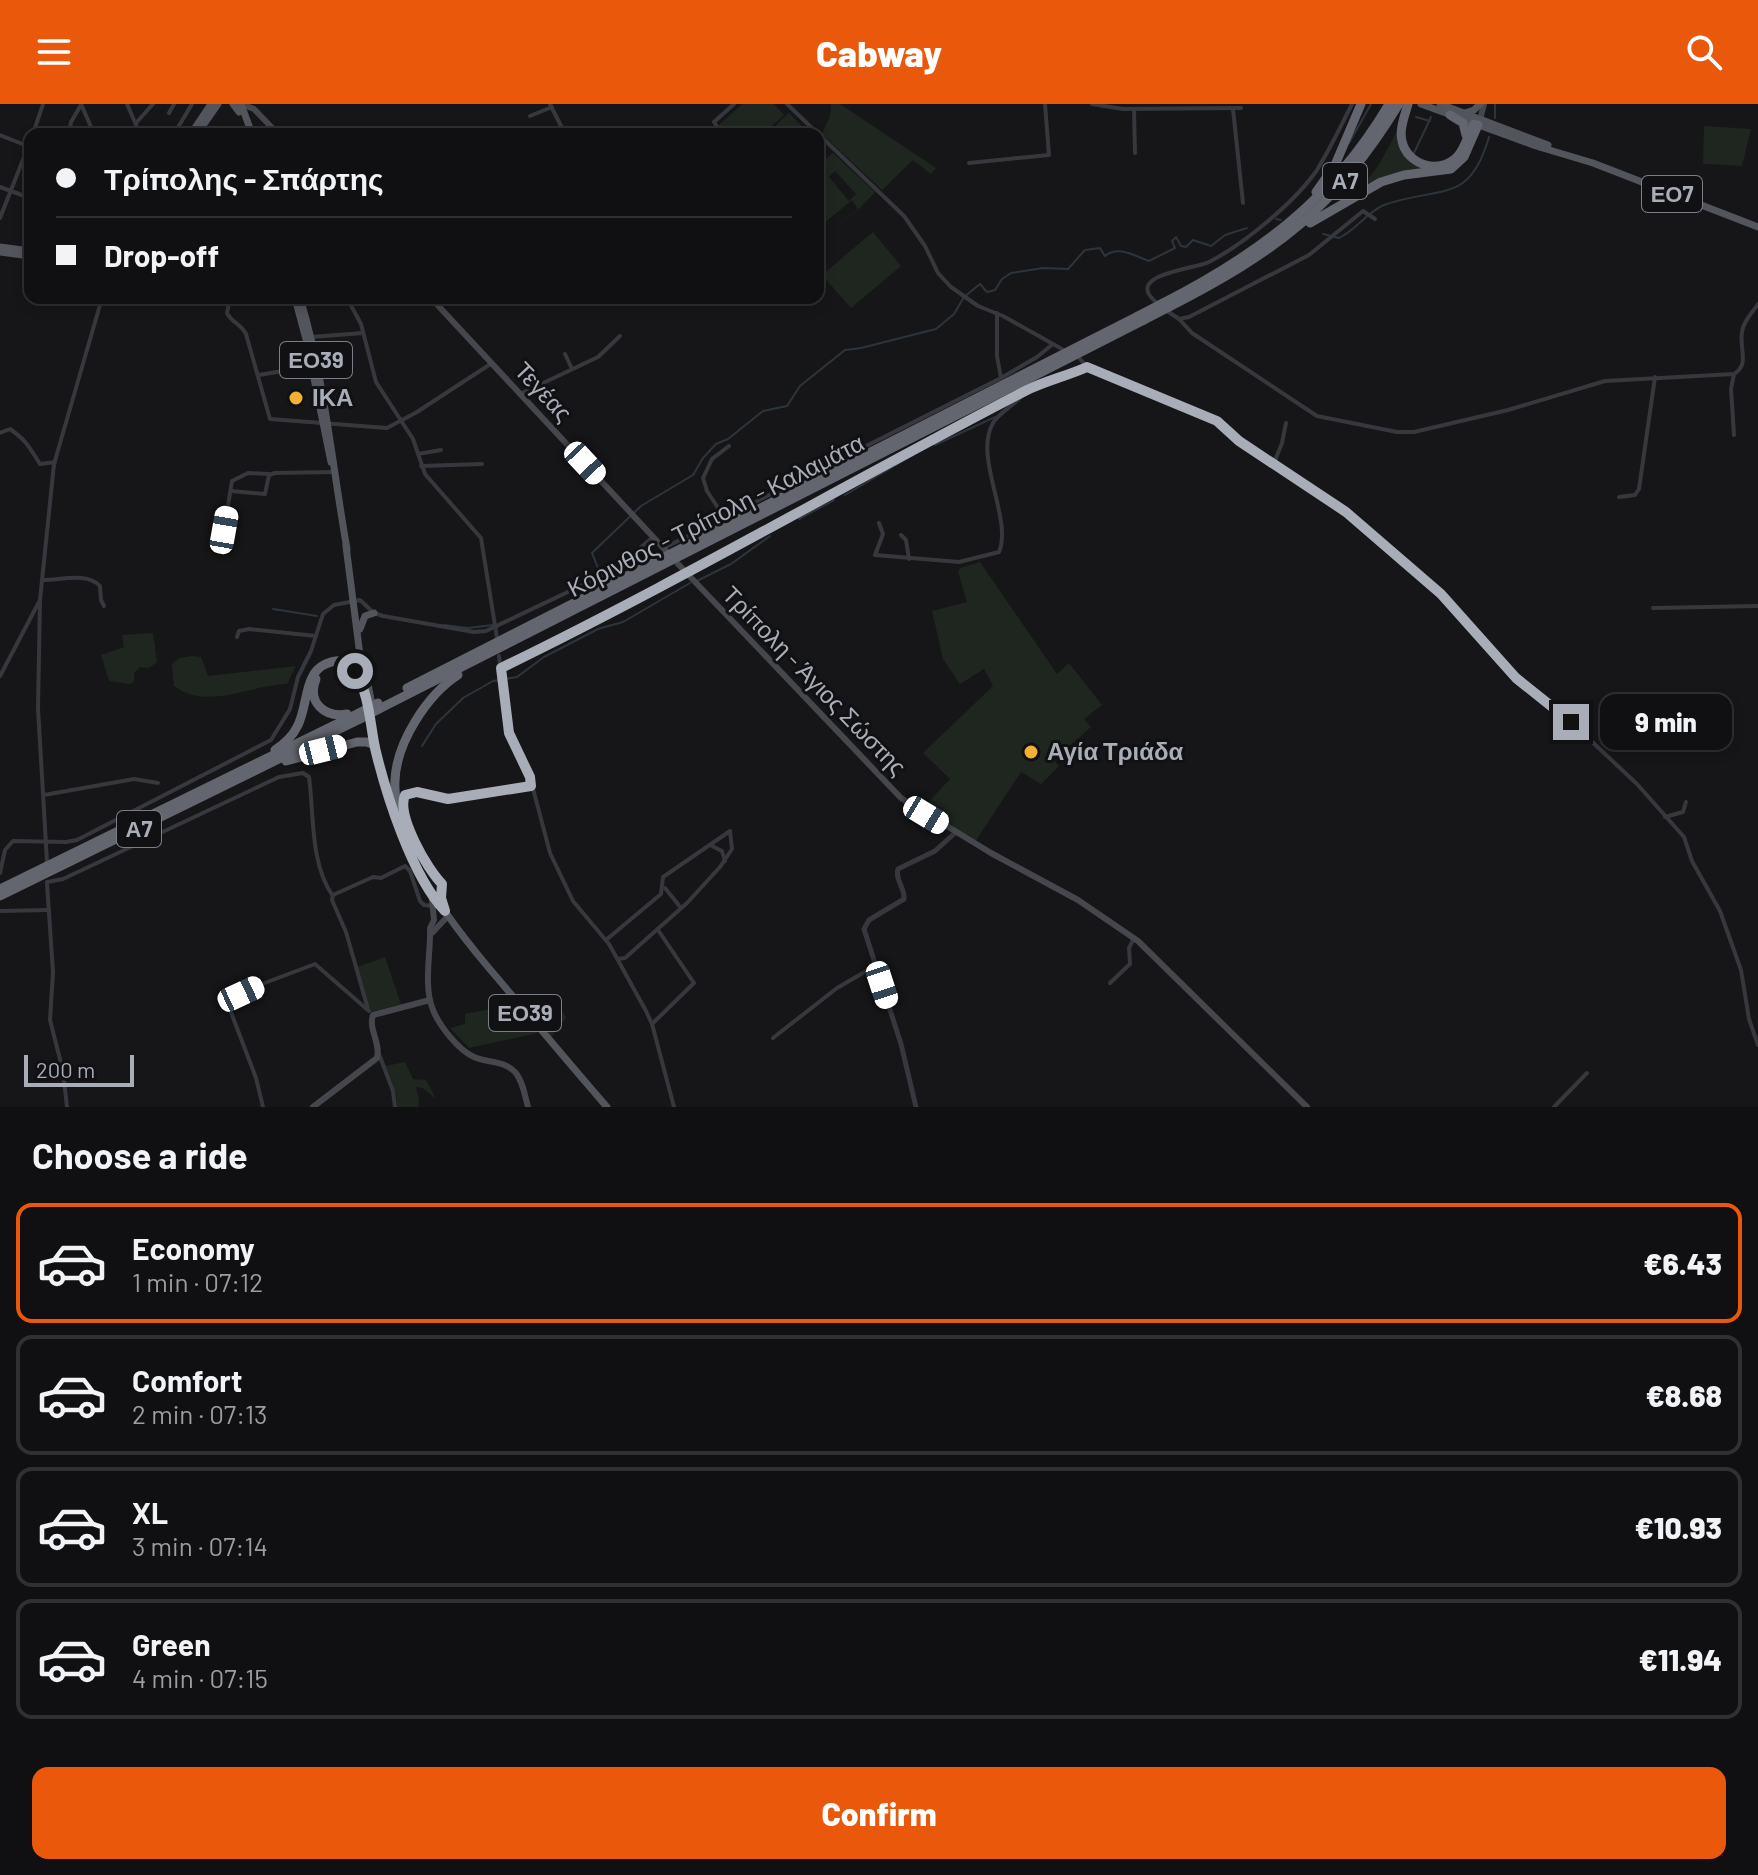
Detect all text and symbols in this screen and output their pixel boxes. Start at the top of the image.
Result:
icon: menu [32,30,76,74]
icon: search [1682,30,1726,74]
text: Cabway [816,31,942,74]
text: Τρίπολης - Σπάρτης [104,160,384,196]
road number: Α7 [1323,163,1367,199]
road number: ΕΟ7 [1642,176,1702,212]
text: Drop-off [104,237,219,273]
road number: ΕΟ39 [280,342,352,378]
street label: Τεγέας [509,355,579,427]
place label: ΙΚΑ [312,382,353,411]
marker: ΙΚΑ [287,389,305,407]
street label: Κόρινθος - Τρίπολη - Καλαμάτα [562,427,869,602]
car [560,437,610,489]
car [208,504,240,556]
street label: Τρίπολη - Άγιος Σώστης [717,579,913,781]
route start [337,653,373,689]
callout: 9 min [1599,694,1731,750]
route end [1553,704,1589,740]
text: 9 min [1635,706,1697,737]
car [297,733,349,767]
place label: Αγία Τριάδα [1047,736,1183,765]
marker: Αγία Τριάδα [1022,743,1040,761]
car [899,792,953,838]
road number: Α7 [117,811,161,847]
car [863,958,901,1012]
car [214,973,268,1015]
road number: ΕΟ39 [489,995,561,1031]
scale bar [24,1051,134,1087]
text: 200 m [36,1056,95,1082]
text: Choose a ride [32,1133,248,1176]
icon: car [36,1227,108,1299]
text: Economy [132,1230,255,1266]
text: €6.43 [1643,1245,1722,1281]
text: 1 min · 07:12 [132,1266,263,1297]
icon: car [36,1359,108,1431]
text: Comfort [132,1362,242,1398]
text: €8.68 [1646,1377,1722,1413]
text: 2 min · 07:13 [132,1398,267,1429]
icon: car [36,1491,108,1563]
text: XL [132,1494,168,1530]
text: €10.93 [1635,1509,1722,1545]
text: 3 min · 07:14 [132,1530,268,1561]
icon: car [36,1623,108,1695]
text: Green [132,1626,211,1662]
text: €11.94 [1639,1641,1722,1677]
text: 4 min · 07:15 [132,1662,268,1693]
button: Confirm [32,1767,1726,1859]

